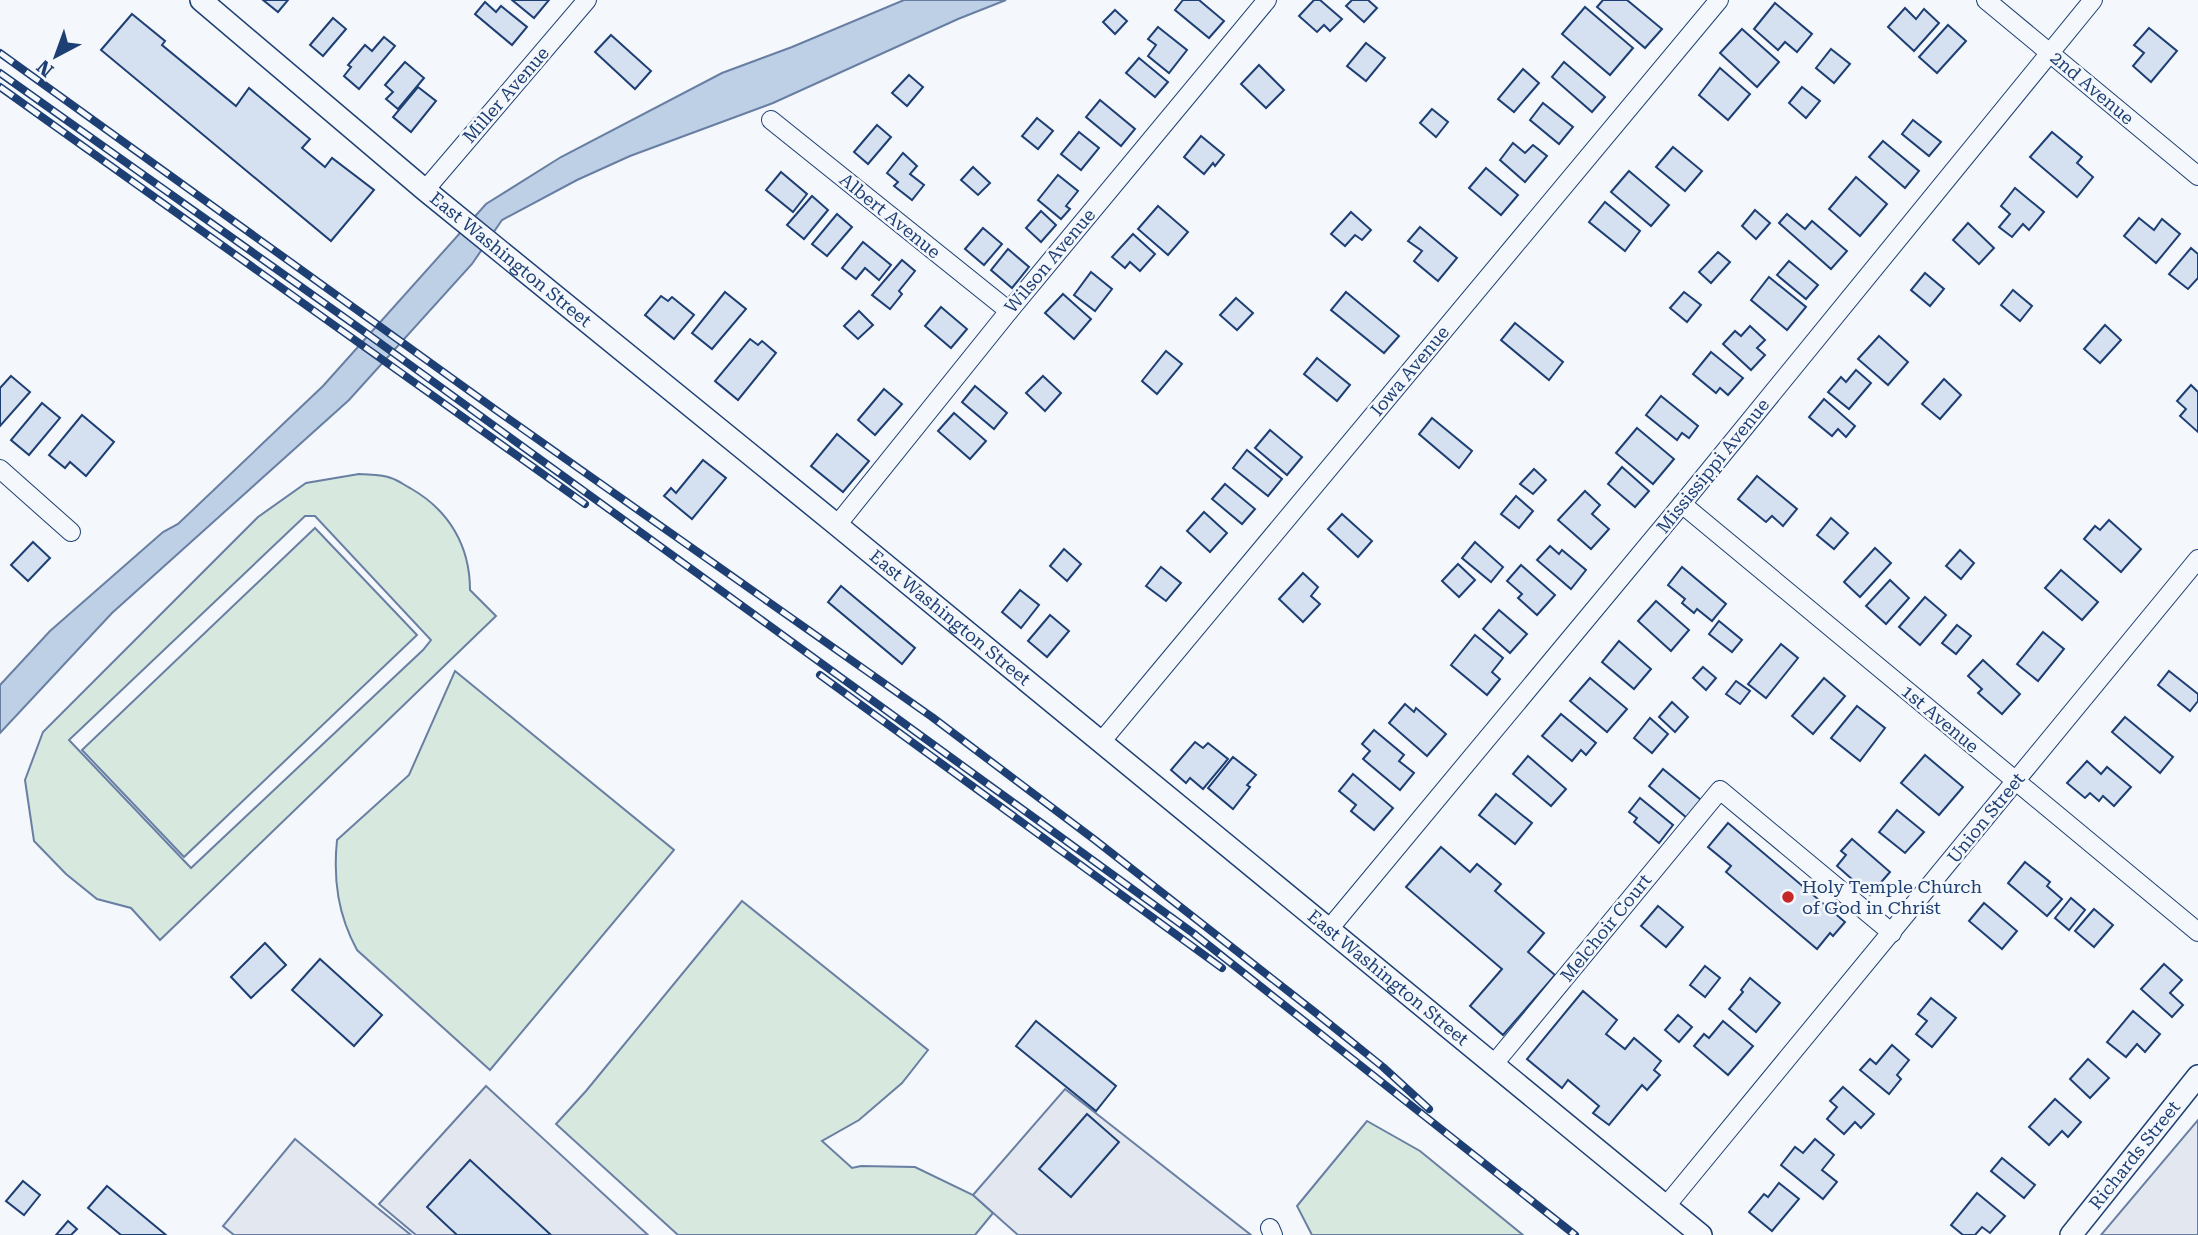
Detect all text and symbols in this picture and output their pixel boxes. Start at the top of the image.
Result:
north arrow [21,21,91,91]
street label: Miller Avenue [458,42,553,147]
street label: 2nd Avenue [2046,47,2138,129]
text: N [32,55,58,82]
street label: Albert Avenue [836,169,945,263]
street label: East Washington Street [426,187,596,331]
street label: Wilson Avenue [1000,204,1099,317]
street label: Iowa Avenue [1366,321,1453,420]
street label: Mississippi Avenue [1652,394,1773,537]
street label: East Washington Street [866,545,1035,690]
street label: 1st Avenue [1897,680,1983,757]
street label: Union Street [1943,768,2029,867]
street label: Melchoir Court [1556,869,1656,986]
place label: Holy Temple Church of God in Christ [1802,876,1982,918]
marker: Holy Temple Church of God in Christ [1780,889,1796,905]
street label: East Washington Street [1304,905,1473,1050]
street label: Richards Street [2084,1096,2184,1214]

